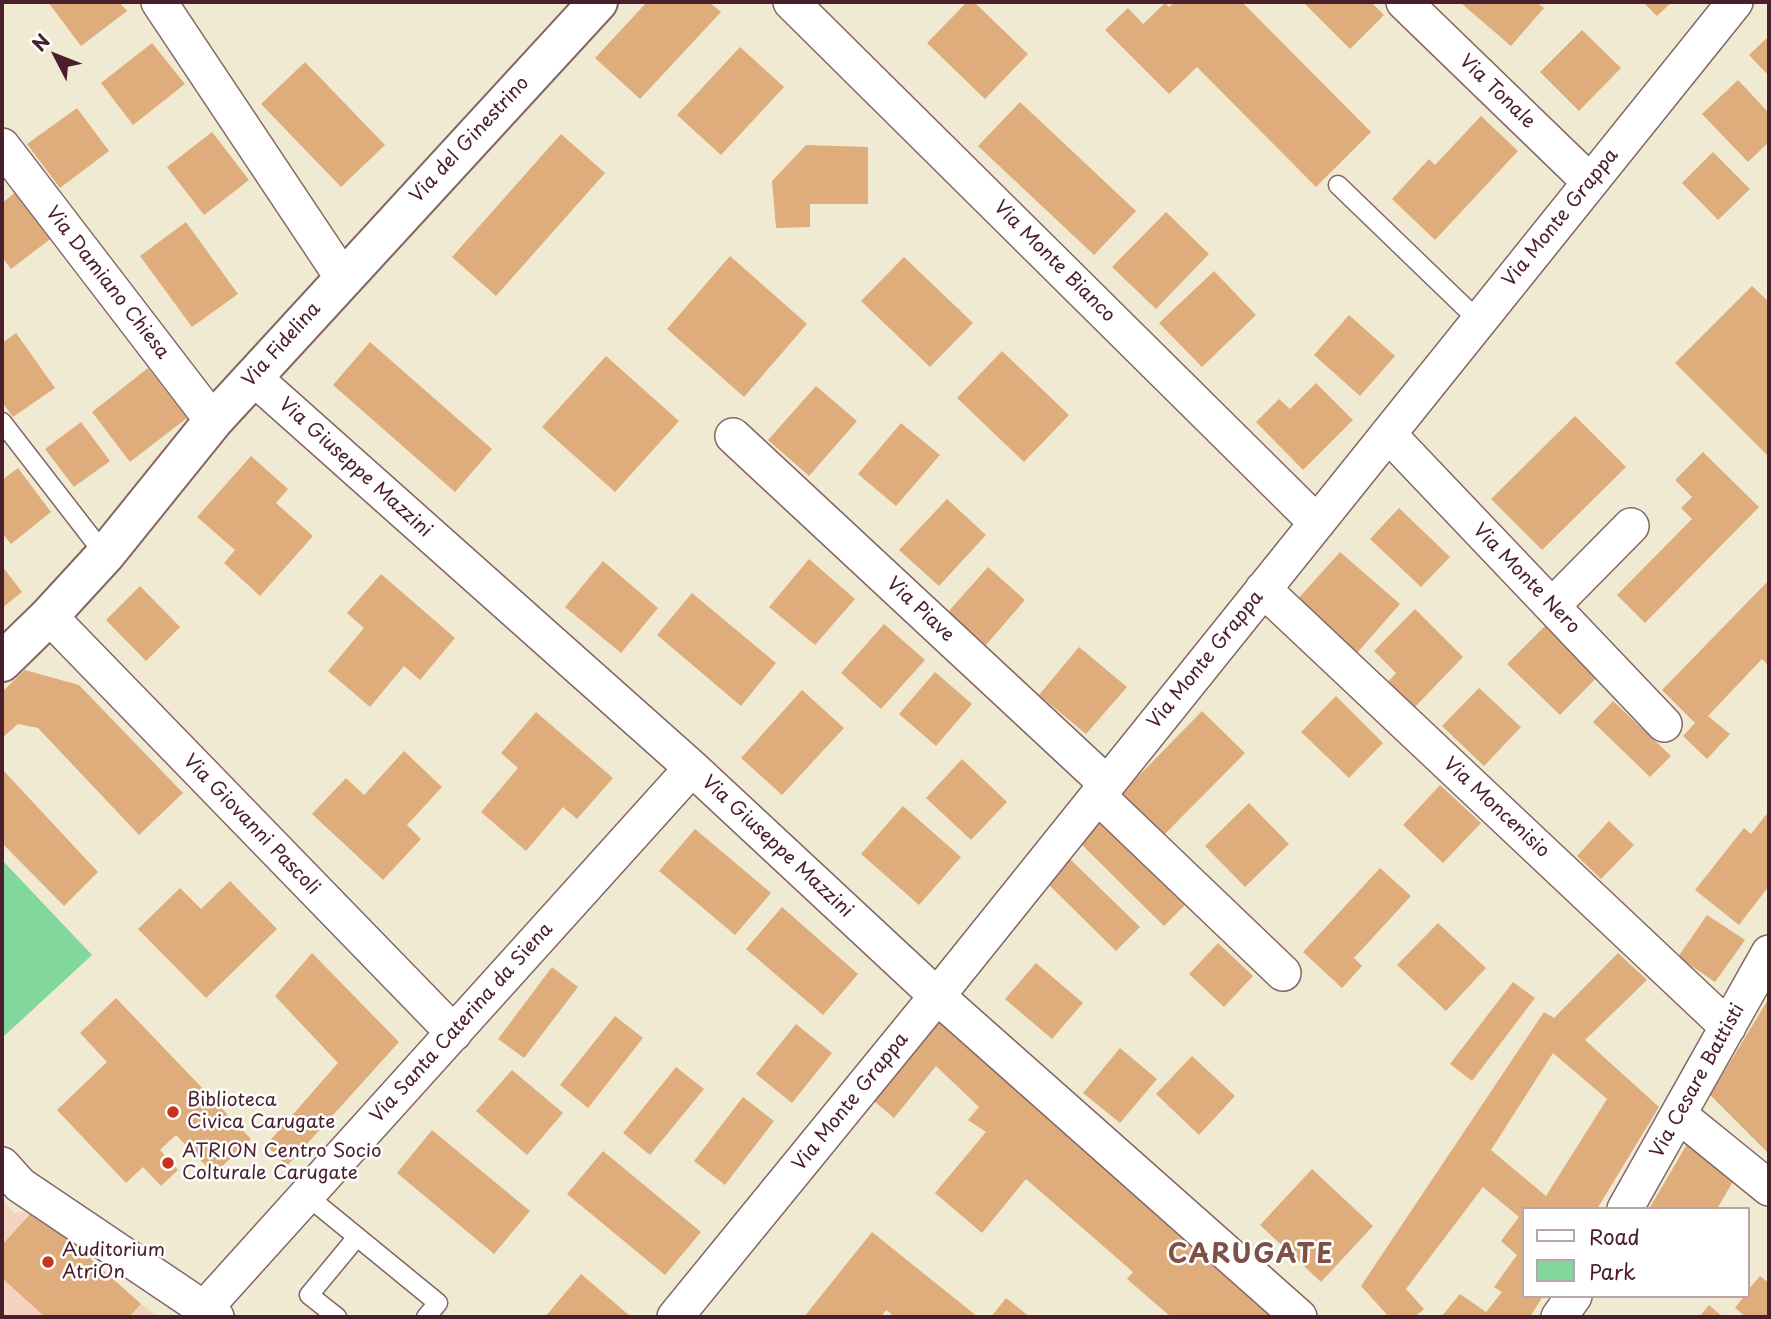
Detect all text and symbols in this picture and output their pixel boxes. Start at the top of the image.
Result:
north arrow [21,21,91,91]
text: N [25,27,56,57]
street label: Via Tonale [1454,50,1540,134]
street label: Via del Ginestrino [406,72,534,208]
street label: Via Monte Grappa [1498,144,1624,292]
street label: Via Monte Bianco [989,197,1119,327]
street label: Via Damiano Chiesa [40,202,174,364]
street label: Via Fidelina [238,298,326,392]
street label: Via Giuseppe Mazzini [274,393,436,543]
street label: Via Monte Nero [1468,519,1584,639]
street label: Via Piave [881,573,959,647]
street label: Via Monte Grappa [1143,586,1269,734]
street label: Via Giovanni Pascoli [178,750,324,900]
street label: Via Moncenisio [1438,753,1554,863]
street label: Via Giuseppe Mazzini [697,771,857,923]
street label: Via Santa Caterina da Siena [366,918,558,1128]
street label: Via Cesare Battisti [1646,1000,1750,1162]
street label: Via Monte Grappa [788,1028,914,1176]
place label: Biblioteca Civica Carugate [187,1090,335,1134]
marker: Biblioteca Civica Carugate [165,1104,181,1120]
place label: ATRION Centro Socio Colturale Carugate [182,1141,382,1185]
marker: ATRION Centro Socio Colturale Carugate [160,1155,176,1171]
legend [1522,1207,1750,1298]
text: Road [1589,1220,1640,1252]
place label: Auditorium AtriOn [62,1240,165,1284]
district label: CARUGATE [1170,1240,1332,1272]
marker: Auditorium AtriOn [40,1254,56,1270]
text: Park [1589,1255,1636,1287]

